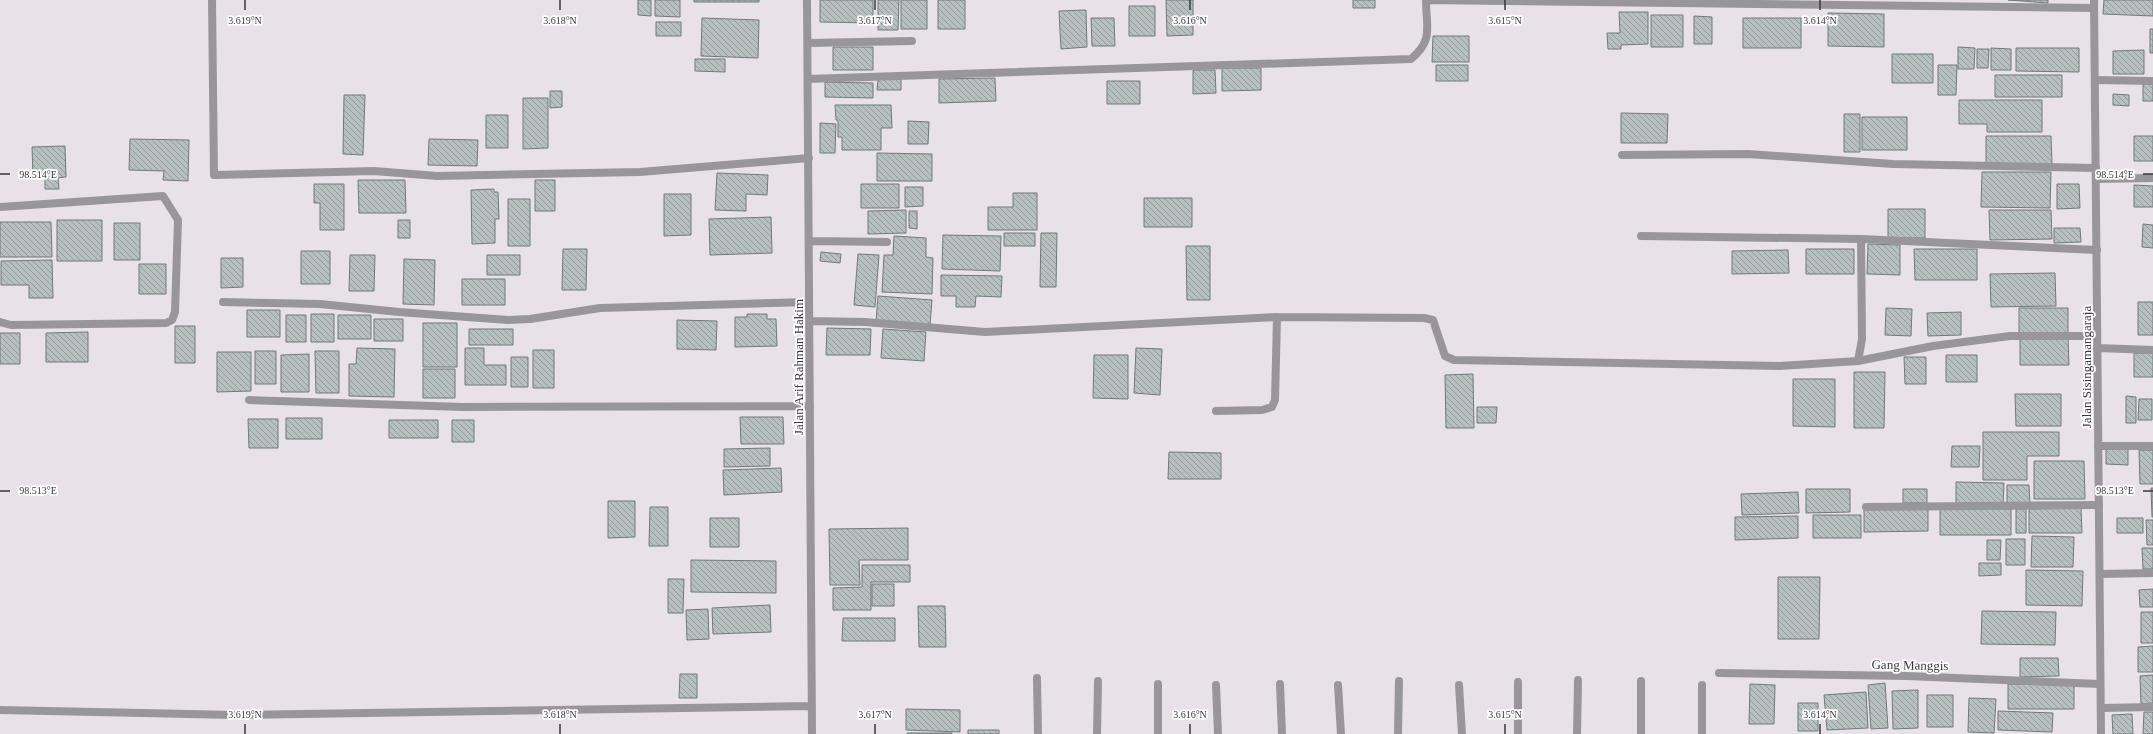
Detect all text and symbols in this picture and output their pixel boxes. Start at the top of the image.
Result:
text: 3.619°N [228,15,262,26]
text: 3.618°N [543,15,577,26]
text: 3.617°N [858,15,892,26]
text: 3.616°N [1173,15,1207,26]
text: 3.615°N [1488,15,1522,26]
text: 3.614°N [1803,15,1837,26]
text: 98.514°E [19,169,57,180]
text: 98.514°E [2096,169,2134,180]
street label: Jalan Arif Rahman Hakim [791,299,806,435]
street label: Jalan Sisingamangaraja [2079,306,2094,428]
text: 98.513°E [19,485,57,496]
text: 98.513°E [2096,485,2134,496]
street label: Gang Manggis [1871,657,1949,673]
text: 3.619°N [228,709,262,720]
text: 3.618°N [543,709,577,720]
text: 3.617°N [858,709,892,720]
text: 3.616°N [1173,709,1207,720]
text: 3.615°N [1488,709,1522,720]
text: 3.614°N [1803,709,1837,720]

